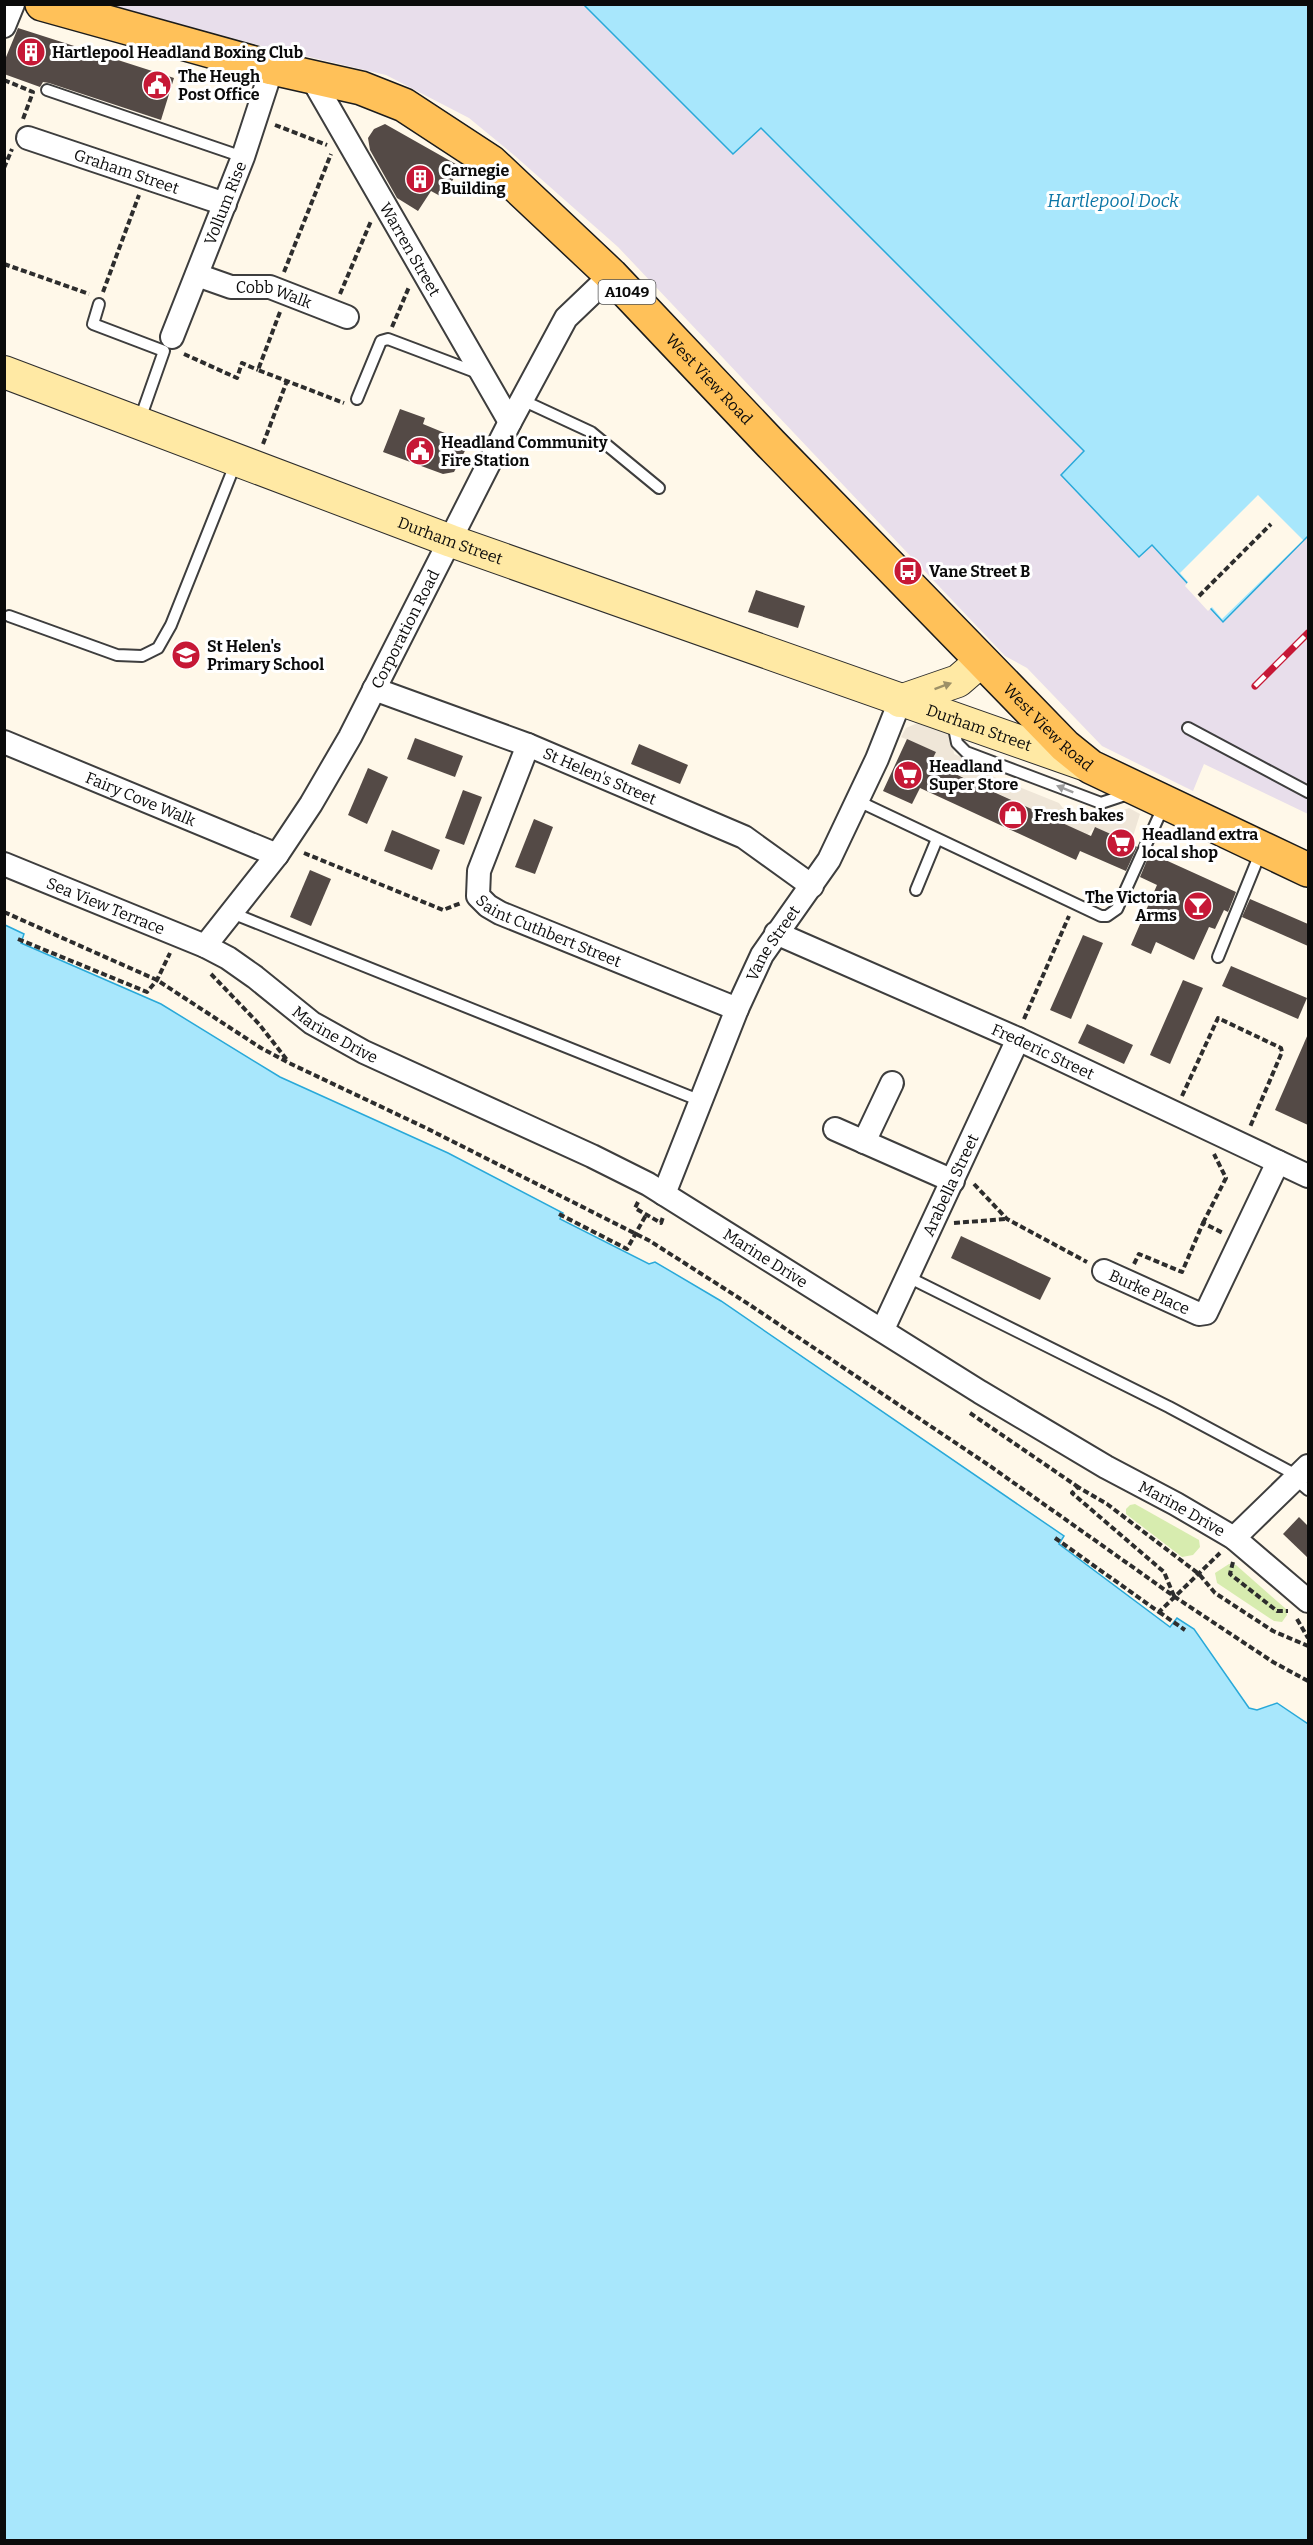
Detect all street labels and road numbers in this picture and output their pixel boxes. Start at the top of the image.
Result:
street label: Graham Street [72,145,182,198]
street label: Vollum Rise [200,159,250,248]
street label: Warren Street [376,199,445,299]
street label: Cobb Walk [236,278,315,312]
road number: A1049 [598,280,656,304]
street label: West View Road [662,329,757,429]
street label: Durham Street [395,512,506,568]
street label: Corporation Road [367,566,443,692]
street label: West View Road [999,679,1098,775]
street label: Durham Street [924,700,1035,755]
street label: St Helen's Street [540,743,660,808]
street label: Fairy Cove Walk [83,767,199,830]
street label: Sea View Terrace [44,873,168,938]
street label: Saint Cuthbert Street [472,890,624,971]
street label: Vane Street [742,902,804,984]
street label: Marine Drive [289,1002,381,1067]
street label: Frederic Street [989,1019,1097,1083]
street label: Arabella Street [918,1131,982,1239]
street label: Marine Drive [720,1224,811,1291]
street label: Burke Place [1106,1265,1193,1318]
street label: Marine Drive [1136,1477,1229,1540]

